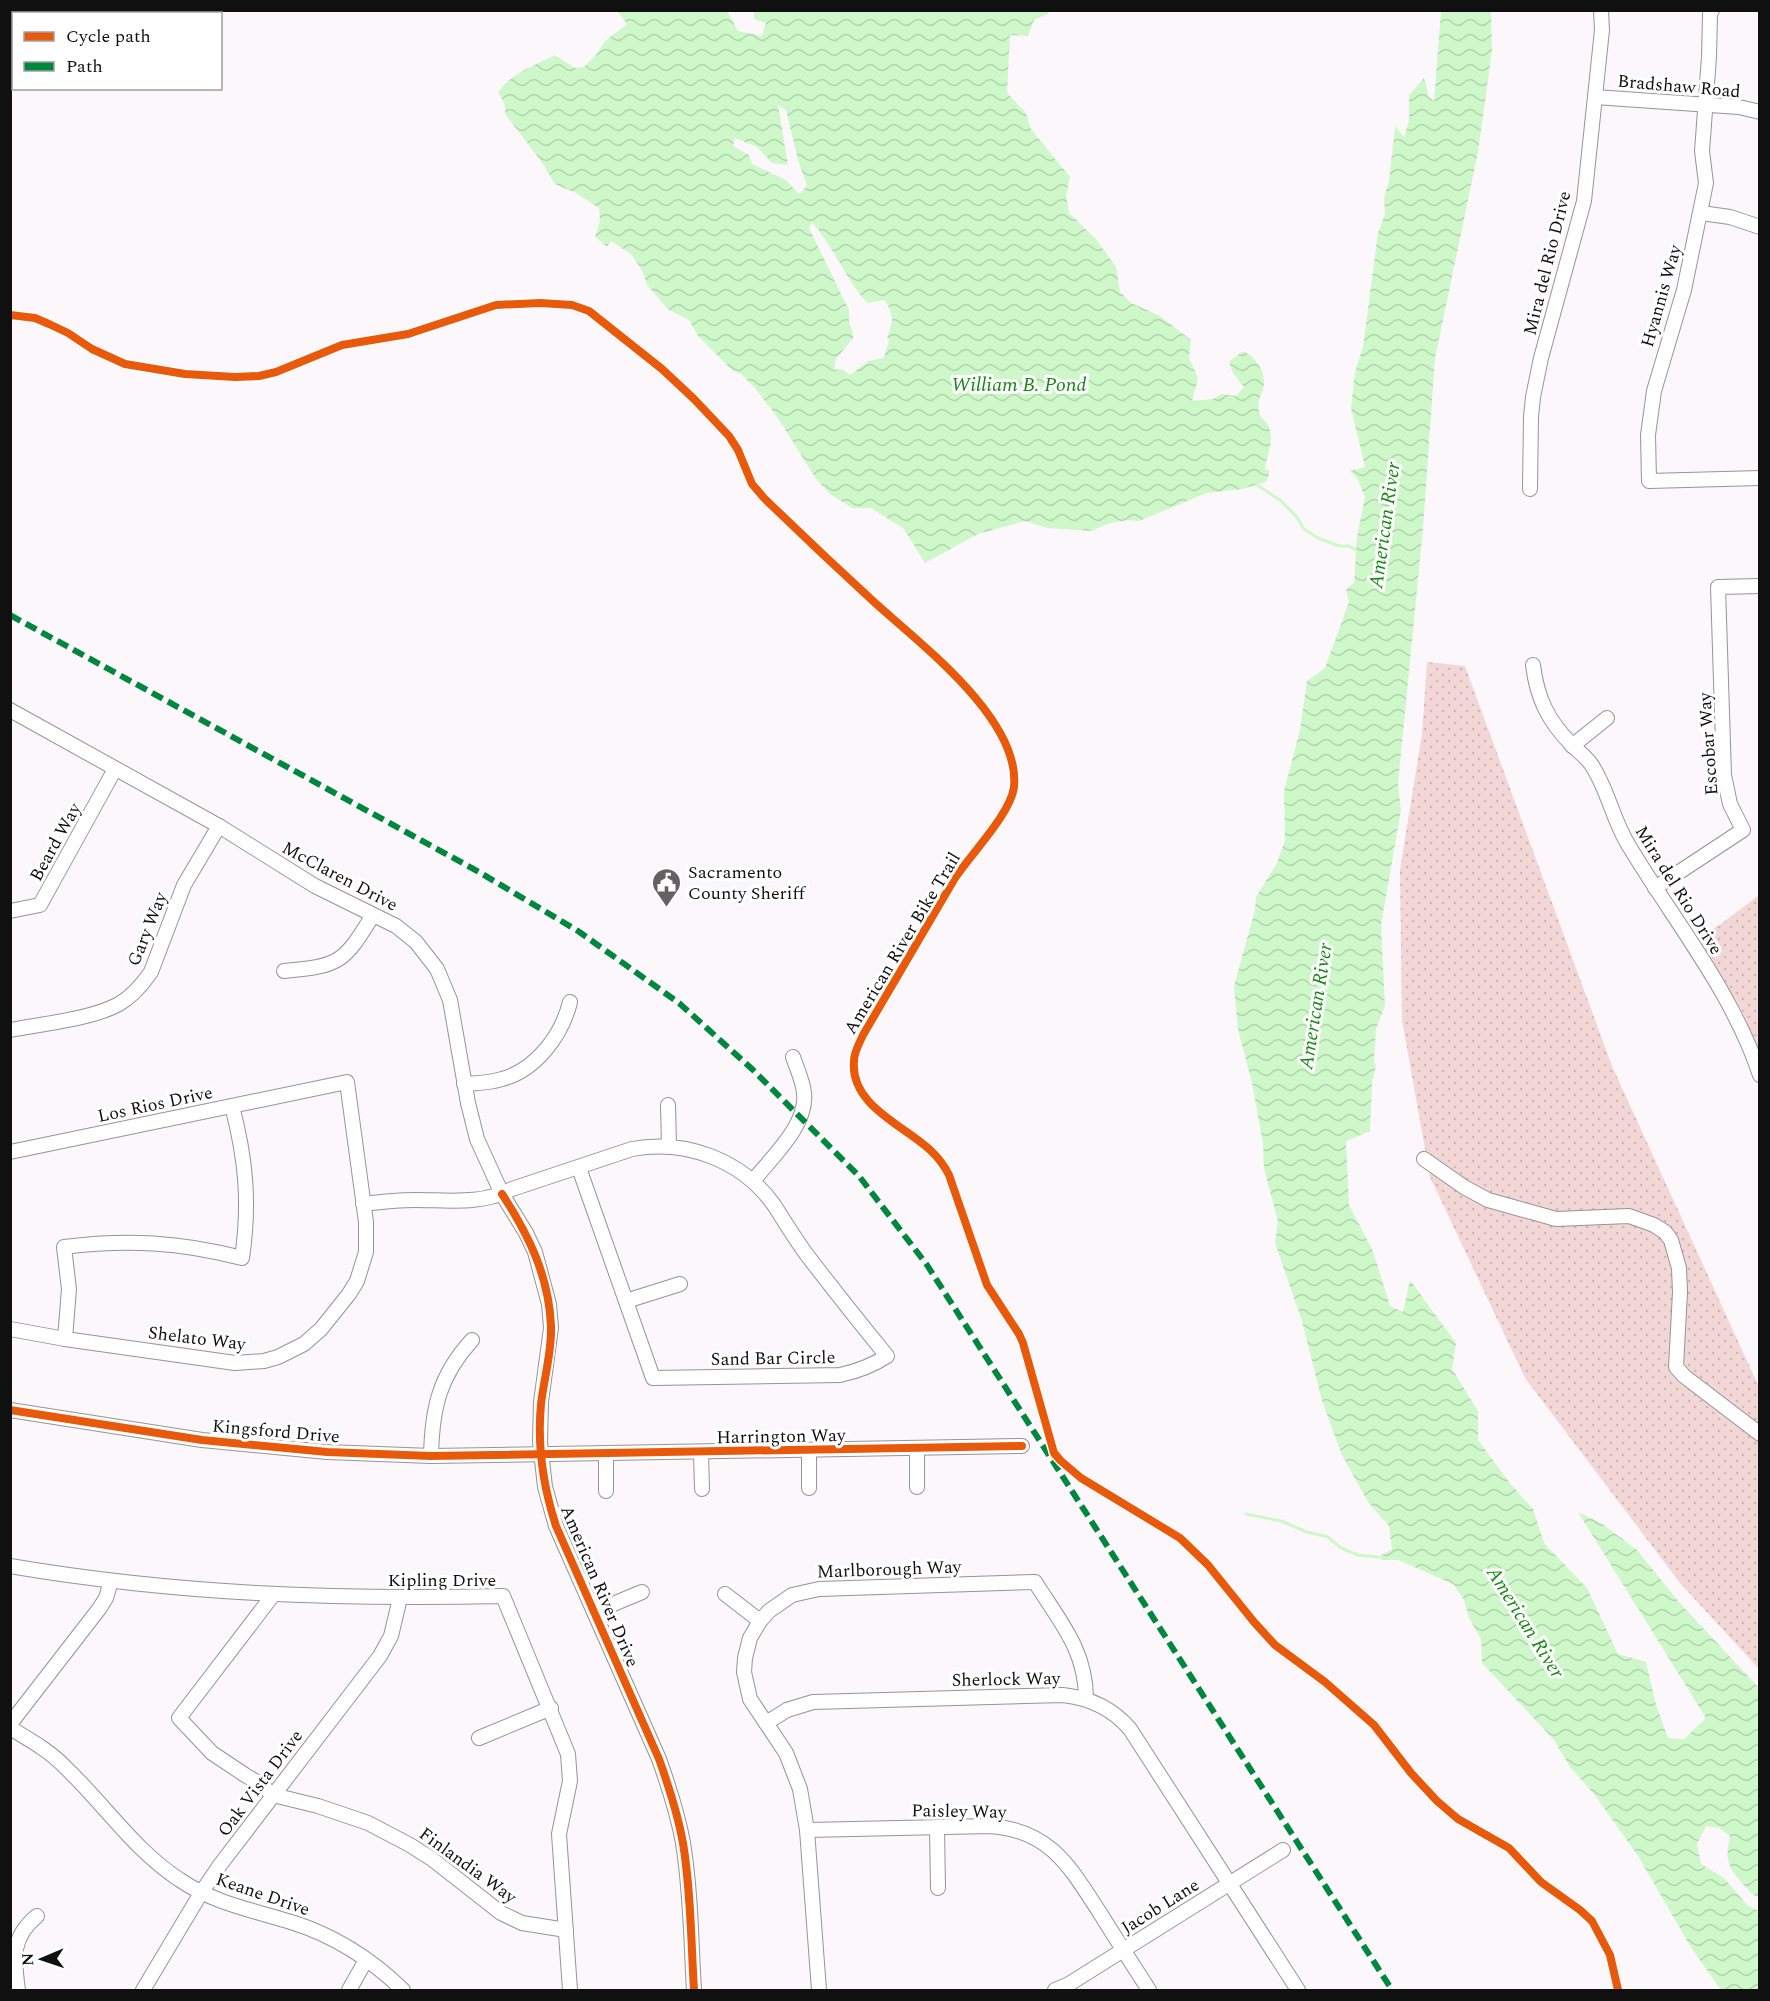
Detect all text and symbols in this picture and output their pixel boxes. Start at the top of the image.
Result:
legend [12,12,222,90]
text: Cycle path [66,23,151,50]
text: Path [66,53,103,80]
street label: Bradshaw Road [1616,68,1742,105]
street label: Mira del Rio Drive [1516,188,1578,338]
street label: Hyannis Way [1634,240,1689,351]
water label: William B. Pond [951,370,1087,400]
water label: American River [1361,459,1409,591]
street label: Escobar Way [1691,690,1726,796]
street label: Beard Way [23,797,89,886]
street label: Mira del Rio Drive [1628,820,1729,960]
street label: McClaren Drive [277,834,403,918]
street label: American River Bike Trail [837,847,968,1040]
place label: Sacramento County Sheriff [688,859,806,907]
public building icon: Sacramento County Sheriff [651,866,683,908]
street label: Gary Way [120,887,175,970]
water label: American River [1291,940,1341,1072]
street label: Los Rios Drive [95,1079,215,1130]
street label: Shelato Way [147,1319,249,1358]
street label: Sand Bar Circle [711,1344,836,1373]
street label: Kingsford Drive [211,1412,341,1451]
street label: Harrington Way [716,1422,847,1451]
street label: American River Drive [553,1501,646,1671]
street label: Marlborough Way [816,1553,963,1586]
water label: American River [1478,1560,1572,1685]
street label: Kipling Drive [388,1567,496,1594]
street label: Sherlock Way [951,1665,1062,1694]
street label: Oak Vista Drive [211,1724,310,1843]
street label: Paisley Way [911,1797,1008,1826]
street label: Finlandia Way [413,1821,523,1911]
street label: Keane Drive [212,1866,314,1923]
street label: Jacob Lane [1116,1872,1205,1941]
north arrow [12,1929,72,1989]
text: N [16,1953,40,1966]

